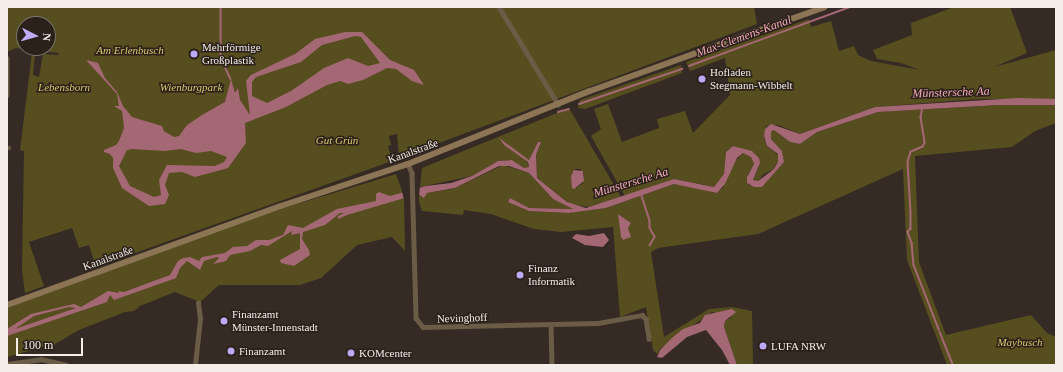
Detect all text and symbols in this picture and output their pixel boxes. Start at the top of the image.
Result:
water label: Max-Clemens-Kanal [695,13,793,61]
north arrow [16,16,56,56]
text: N [41,33,53,42]
place label: Mehrförmige Großplastik [202,41,261,67]
park label: Am Erlenbusch [96,43,164,57]
marker: Mehrförmige Großplastik [189,49,199,59]
place label: Hofladen Stegmann-Wibbelt [710,66,793,92]
marker: Hofladen Stegmann-Wibbelt [697,74,707,84]
park label: Lebensborn [38,80,90,94]
park label: Wienburgpark [160,80,222,94]
water label: Münstersche Aa [912,84,990,102]
park label: Gut Grün [316,133,358,147]
street label: Kanalstraße [386,136,440,166]
water label: Münstersche Aa [592,165,670,201]
street label: Kanalstraße [81,243,135,273]
place label: Finanz Informatik [528,262,575,288]
marker: Finanz Informatik [515,270,525,280]
place label: Finanzamt Münster-Innenstadt [232,308,318,334]
street label: Nevinghoff [437,311,487,325]
marker: Finanzamt Münster-Innenstadt [219,316,229,326]
scale bar [18,330,85,356]
park label: Maybusch [997,335,1043,349]
text: 100 m [23,338,53,352]
place label: LUFA NRW [771,339,827,353]
marker: LUFA NRW [758,341,768,351]
place label: Finanzamt [239,344,285,358]
marker: Finanzamt [226,346,236,356]
place label: KOMcenter [359,346,412,360]
marker: KOMcenter [346,348,356,358]

